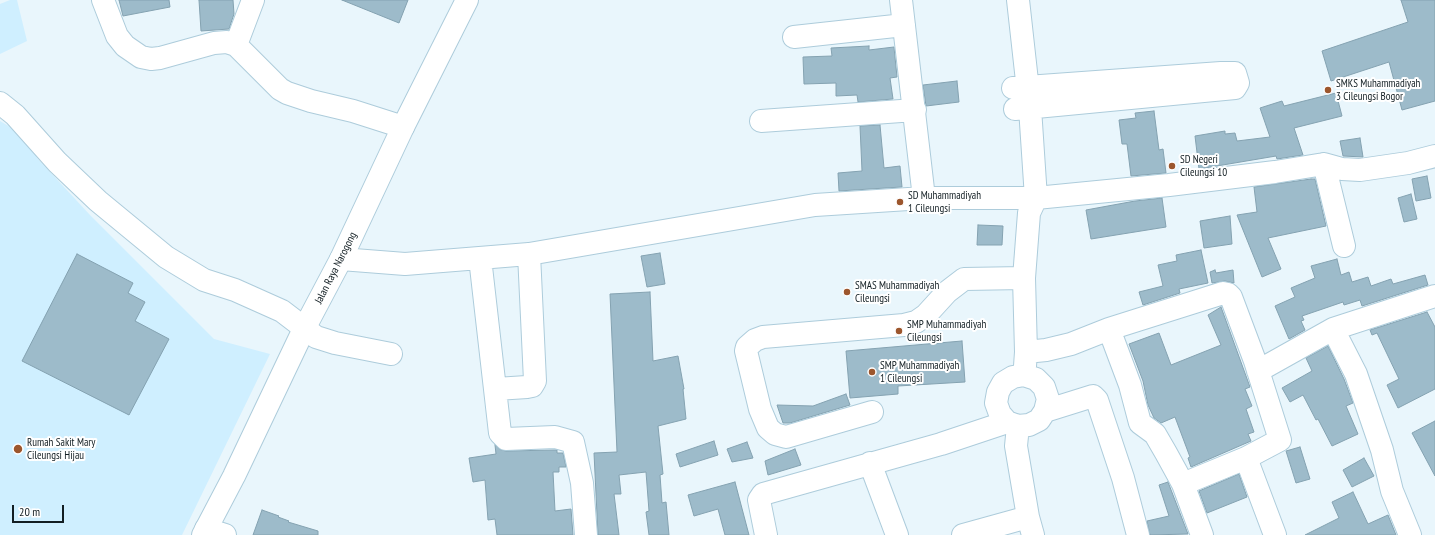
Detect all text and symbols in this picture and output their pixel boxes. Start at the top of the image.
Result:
place label: SMKS Muhammadiyah 3 Cileungsi Bogor [1336,77,1420,103]
marker: SMKS Muhammadiyah 3 Cileungsi Bogor [1323,85,1333,95]
place label: SD Negeri Cileungsi 10 [1180,153,1227,179]
marker: SD Negeri Cileungsi 10 [1167,161,1177,171]
place label: SD Muhammadiyah 1 Cileungsi [908,189,981,215]
marker: SD Muhammadiyah 1 Cileungsi [895,197,905,207]
street label: Jalan Raya Narogong [312,230,360,306]
place label: SMAS Muhammadiyah Cileungsi [855,279,939,305]
marker: SMAS Muhammadiyah Cileungsi [842,287,852,297]
place label: SMP Muhammadiyah Cileungsi [907,318,986,344]
marker: SMP Muhammadiyah Cileungsi [894,326,904,336]
place label: SMP Muhammadiyah 1 Cileungsi [880,359,959,385]
marker: SMP Muhammadiyah 1 Cileungsi [867,367,877,377]
place label: Rumah Sakit Mary Cileungsi Hijau [27,436,95,462]
marker: Rumah Sakit Mary Cileungsi Hijau [12,443,24,455]
scale bar [14,497,66,523]
text: 20 m [19,504,40,519]

